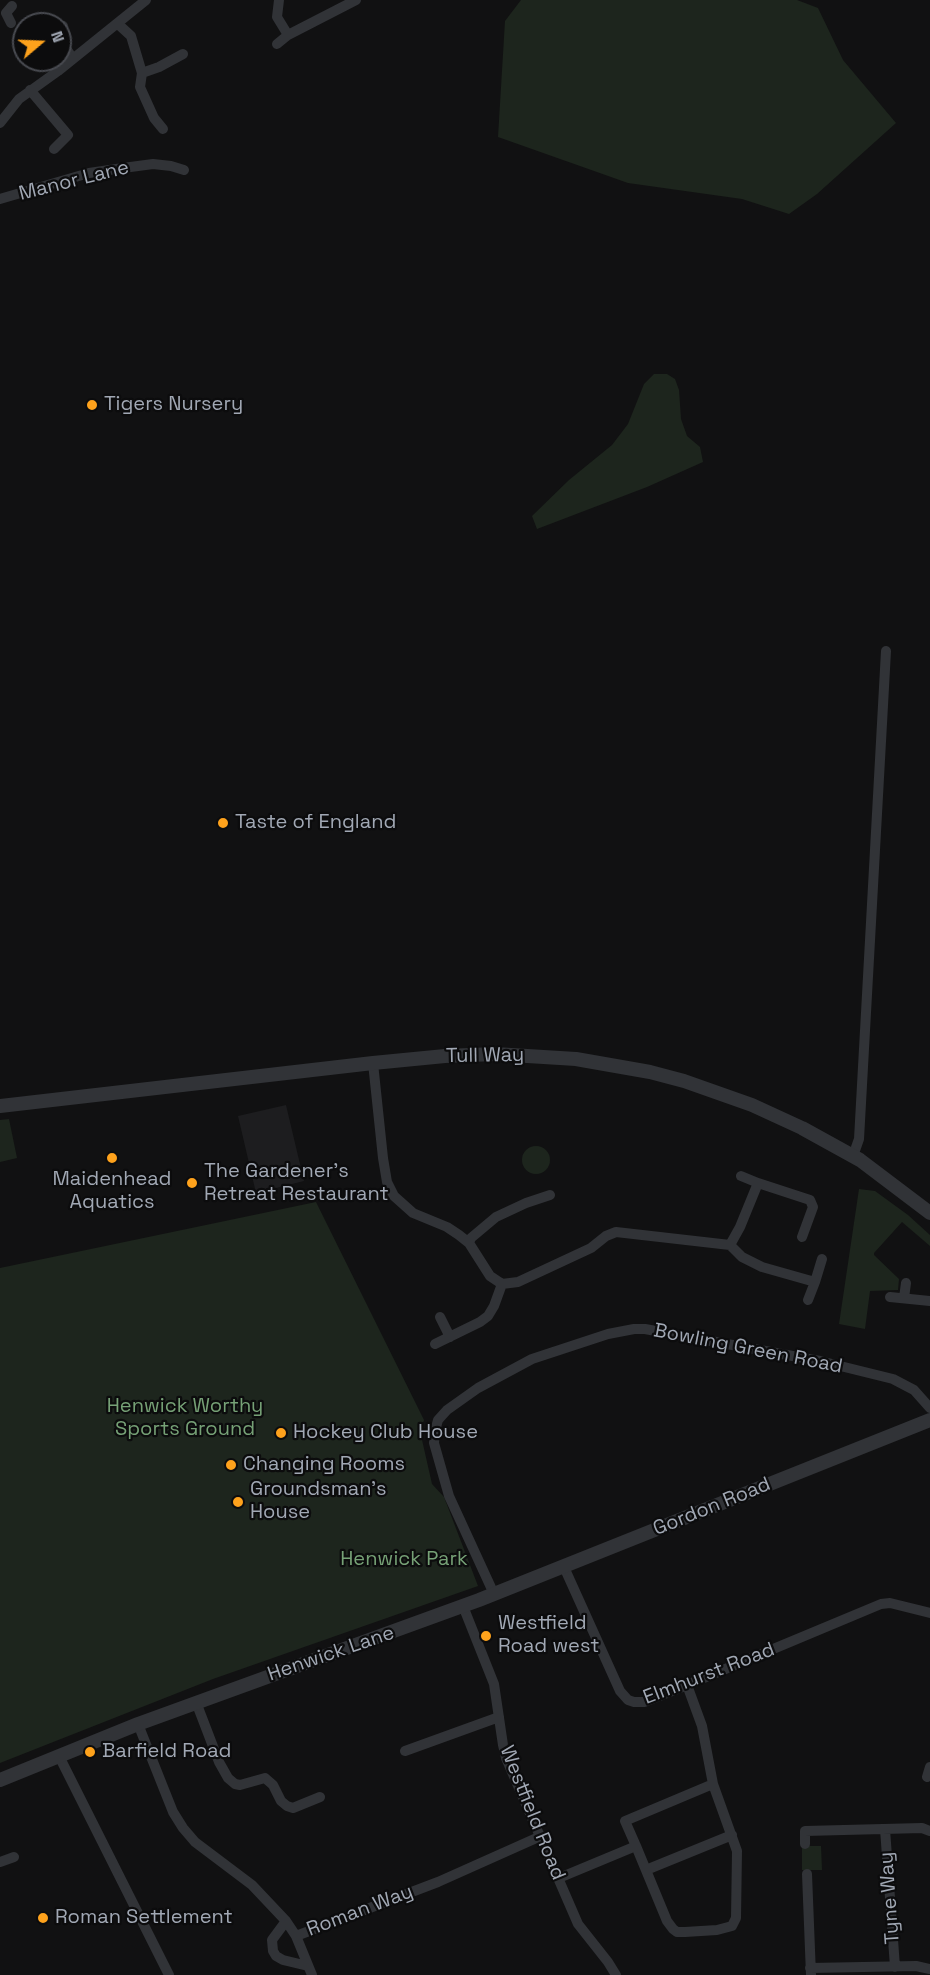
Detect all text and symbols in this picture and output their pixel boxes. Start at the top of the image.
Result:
north arrow [12,12,72,72]
text: N [46,28,69,45]
street label: Manor Lane [16,156,132,206]
place label: Tigers Nursery [104,393,243,417]
marker: Tigers Nursery [85,398,99,412]
place label: Taste of England [235,811,396,835]
marker: Taste of England [216,816,230,830]
street label: Tull Way [446,1043,524,1069]
marker: Maidenhead Aquatics [105,1151,119,1165]
place label: The Gardener's Retreat Restaurant [204,1160,389,1207]
place label: Maidenhead Aquatics [53,1168,171,1215]
marker: The Gardener's Retreat Restaurant [185,1176,199,1190]
street label: Bowling Green Road [651,1319,845,1379]
park label: Henwick Worthy Sports Ground [107,1395,263,1442]
place label: Hockey Club House [293,1421,478,1445]
marker: Hockey Club House [274,1426,288,1440]
place label: Changing Rooms [243,1453,405,1477]
marker: Changing Rooms [224,1458,238,1472]
street label: Gordon Road [650,1473,774,1541]
place label: Groundsman's House [250,1478,387,1525]
marker: Groundsman's House [231,1495,245,1509]
park label: Henwick Park [340,1548,468,1572]
place label: Westfield Road west [498,1612,599,1659]
street label: Henwick Lane [264,1621,398,1687]
marker: Westfield Road west [479,1629,493,1643]
street label: Elmhurst Road [640,1638,778,1710]
place label: Barfield Road [102,1740,231,1764]
street label: Westfield Road [494,1742,570,1884]
marker: Barfield Road [83,1745,97,1759]
street label: Tyne Way [875,1851,905,1945]
street label: Roman Way [303,1880,417,1942]
place label: Roman Settlement [55,1906,233,1930]
marker: Roman Settlement [36,1911,50,1925]

